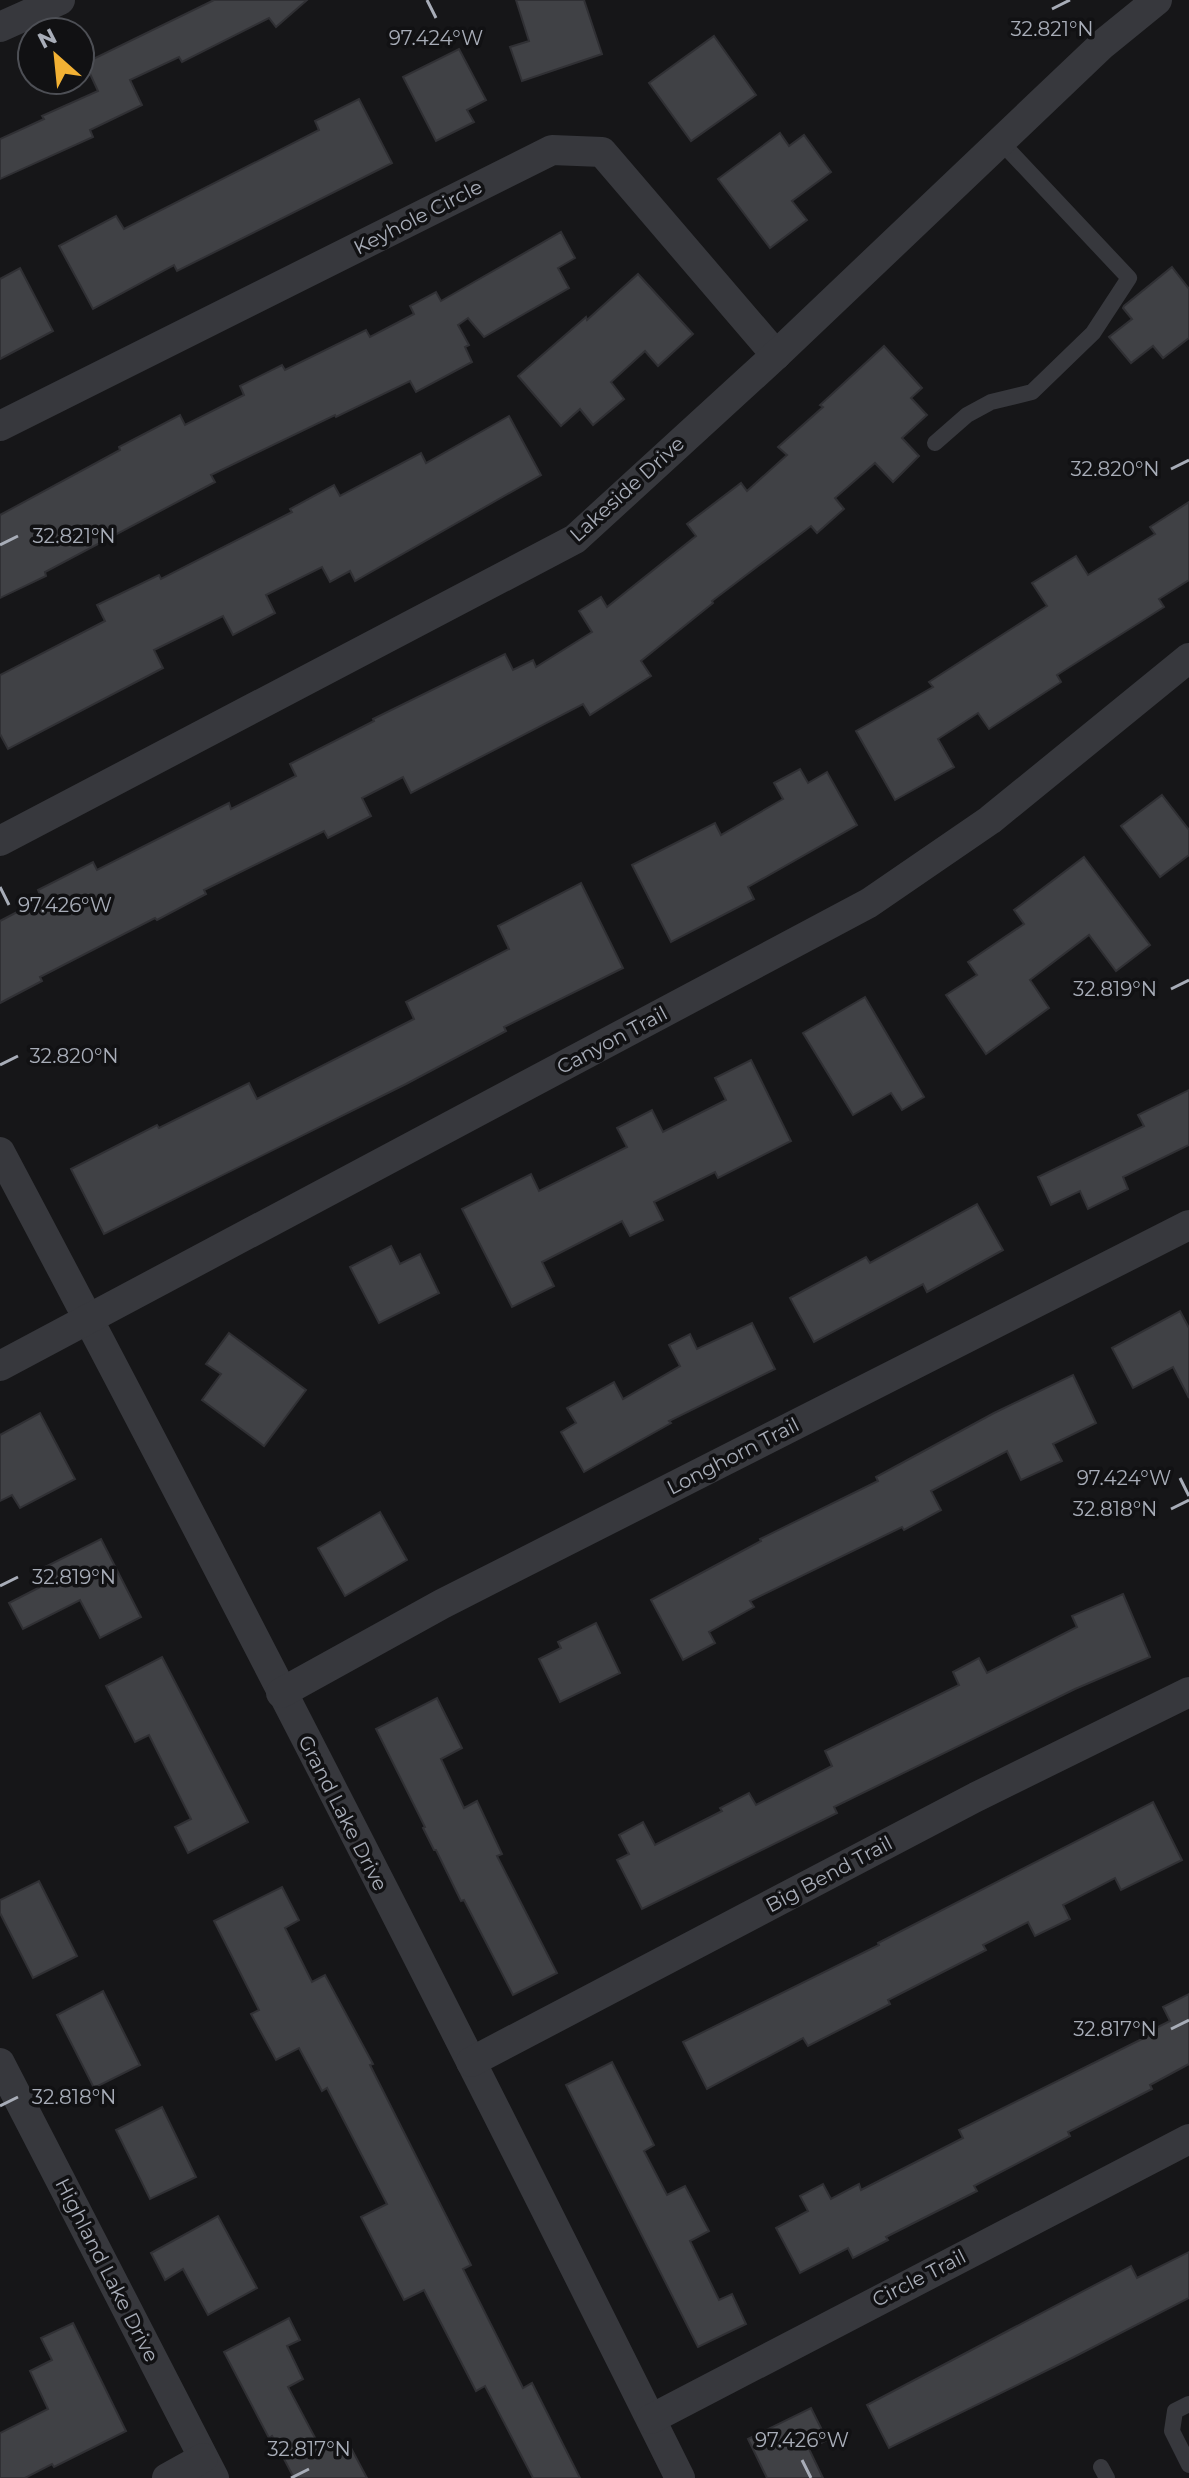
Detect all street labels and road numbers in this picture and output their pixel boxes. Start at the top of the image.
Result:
street label: Keyhole Circle [350,174,486,260]
street label: Lakeside Drive [565,431,689,547]
street label: Canyon Trail [553,1001,671,1079]
street label: Longhorn Trail [663,1412,803,1500]
street label: Grand Lake Drive [293,1731,393,1895]
street label: Big Bend Trail [762,1831,896,1917]
street label: Highland Lake Drive [50,2174,164,2366]
street label: Circle Trail [868,2244,970,2312]

